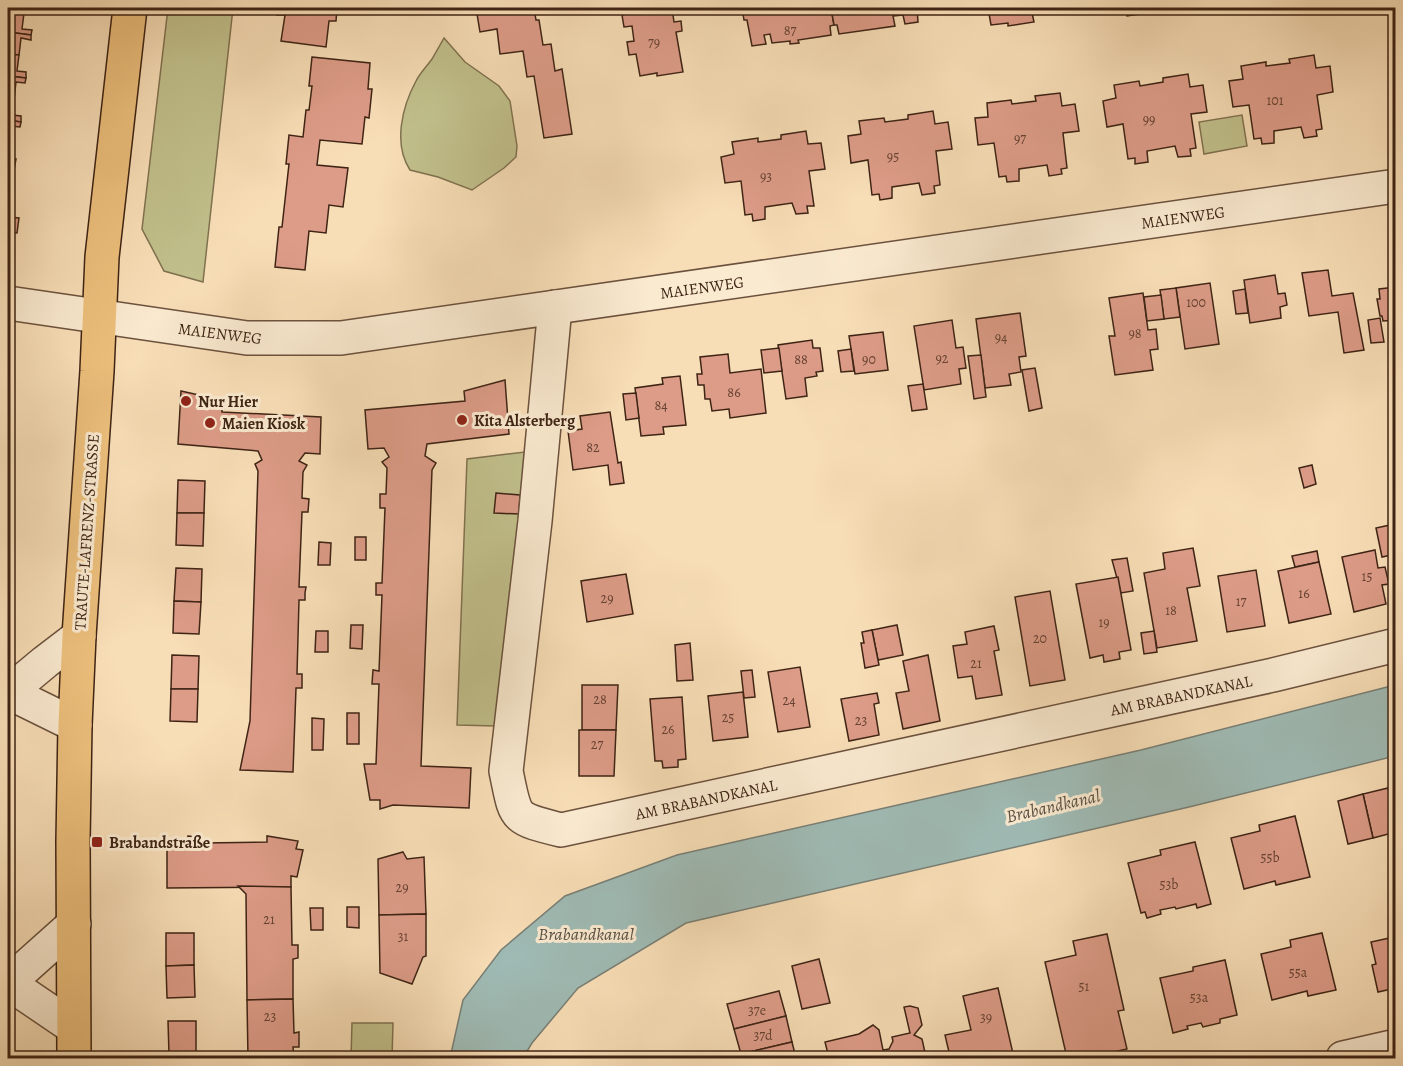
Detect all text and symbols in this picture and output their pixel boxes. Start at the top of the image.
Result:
house number: 87 [784,21,796,40]
house number: 79 [648,33,660,52]
house number: 101 [1266,91,1284,110]
house number: 99 [1143,110,1155,129]
house number: 97 [1014,129,1026,148]
house number: 95 [887,147,899,166]
house number: 93 [760,167,772,186]
street label: MAIENWEG [1140,201,1226,235]
street label: MAIENWEG [659,271,745,305]
house number: 100 [1186,293,1206,312]
street label: MAIENWEG [177,318,263,350]
house number: 98 [1128,324,1142,343]
house number: 94 [995,328,1007,347]
house number: 92 [935,349,949,368]
house number: 88 [794,350,808,369]
house number: 90 [862,350,876,369]
house number: 86 [727,383,741,402]
place label: Nur Hier [198,391,259,413]
marker: Nur Hier [179,394,193,408]
house number: 84 [654,396,668,415]
place label: Kita Alsterberg [474,410,576,432]
place label: Maien Kiosk [222,413,306,435]
marker: Kita Alsterberg [455,413,469,427]
marker: Maien Kiosk [203,416,217,430]
street label: TRAUTE-LAFRENZ-STRASSE [69,433,105,631]
house number: 82 [586,438,600,457]
house number: 15 [1362,567,1372,586]
house number: 16 [1298,584,1310,603]
house number: 29 [600,589,614,608]
house number: 17 [1236,592,1246,611]
house number: 18 [1165,601,1177,620]
house number: 19 [1098,613,1110,632]
house number: 20 [1033,629,1047,648]
house number: 21 [970,654,982,673]
street label: AM BRABANDKANAL [1107,670,1255,722]
house number: 28 [593,690,607,709]
house number: 24 [783,691,796,710]
house number: 25 [722,708,734,727]
house number: 23 [855,711,867,730]
house number: 26 [661,720,675,739]
house number: 27 [591,735,603,754]
street label: AM BRABANDKANAL [632,774,780,826]
water label: Brabandkanal [1004,783,1103,828]
place label: Brabandstraße [109,832,210,854]
marker: Brabandstraße [90,835,104,849]
house number: 55b [1260,848,1280,867]
house number: 53b [1160,875,1178,894]
house number: 29 [395,878,409,897]
house number: 21 [263,910,275,929]
water label: Brabandkanal [538,922,634,946]
house number: 31 [398,927,409,946]
house number: 55a [1289,963,1308,982]
house number: 51 [1079,977,1090,996]
house number: 53a [1190,988,1209,1007]
house number: 37e [748,1001,766,1020]
house number: 23 [264,1007,276,1026]
house number: 39 [980,1008,992,1027]
house number: 37d [753,1026,773,1045]

